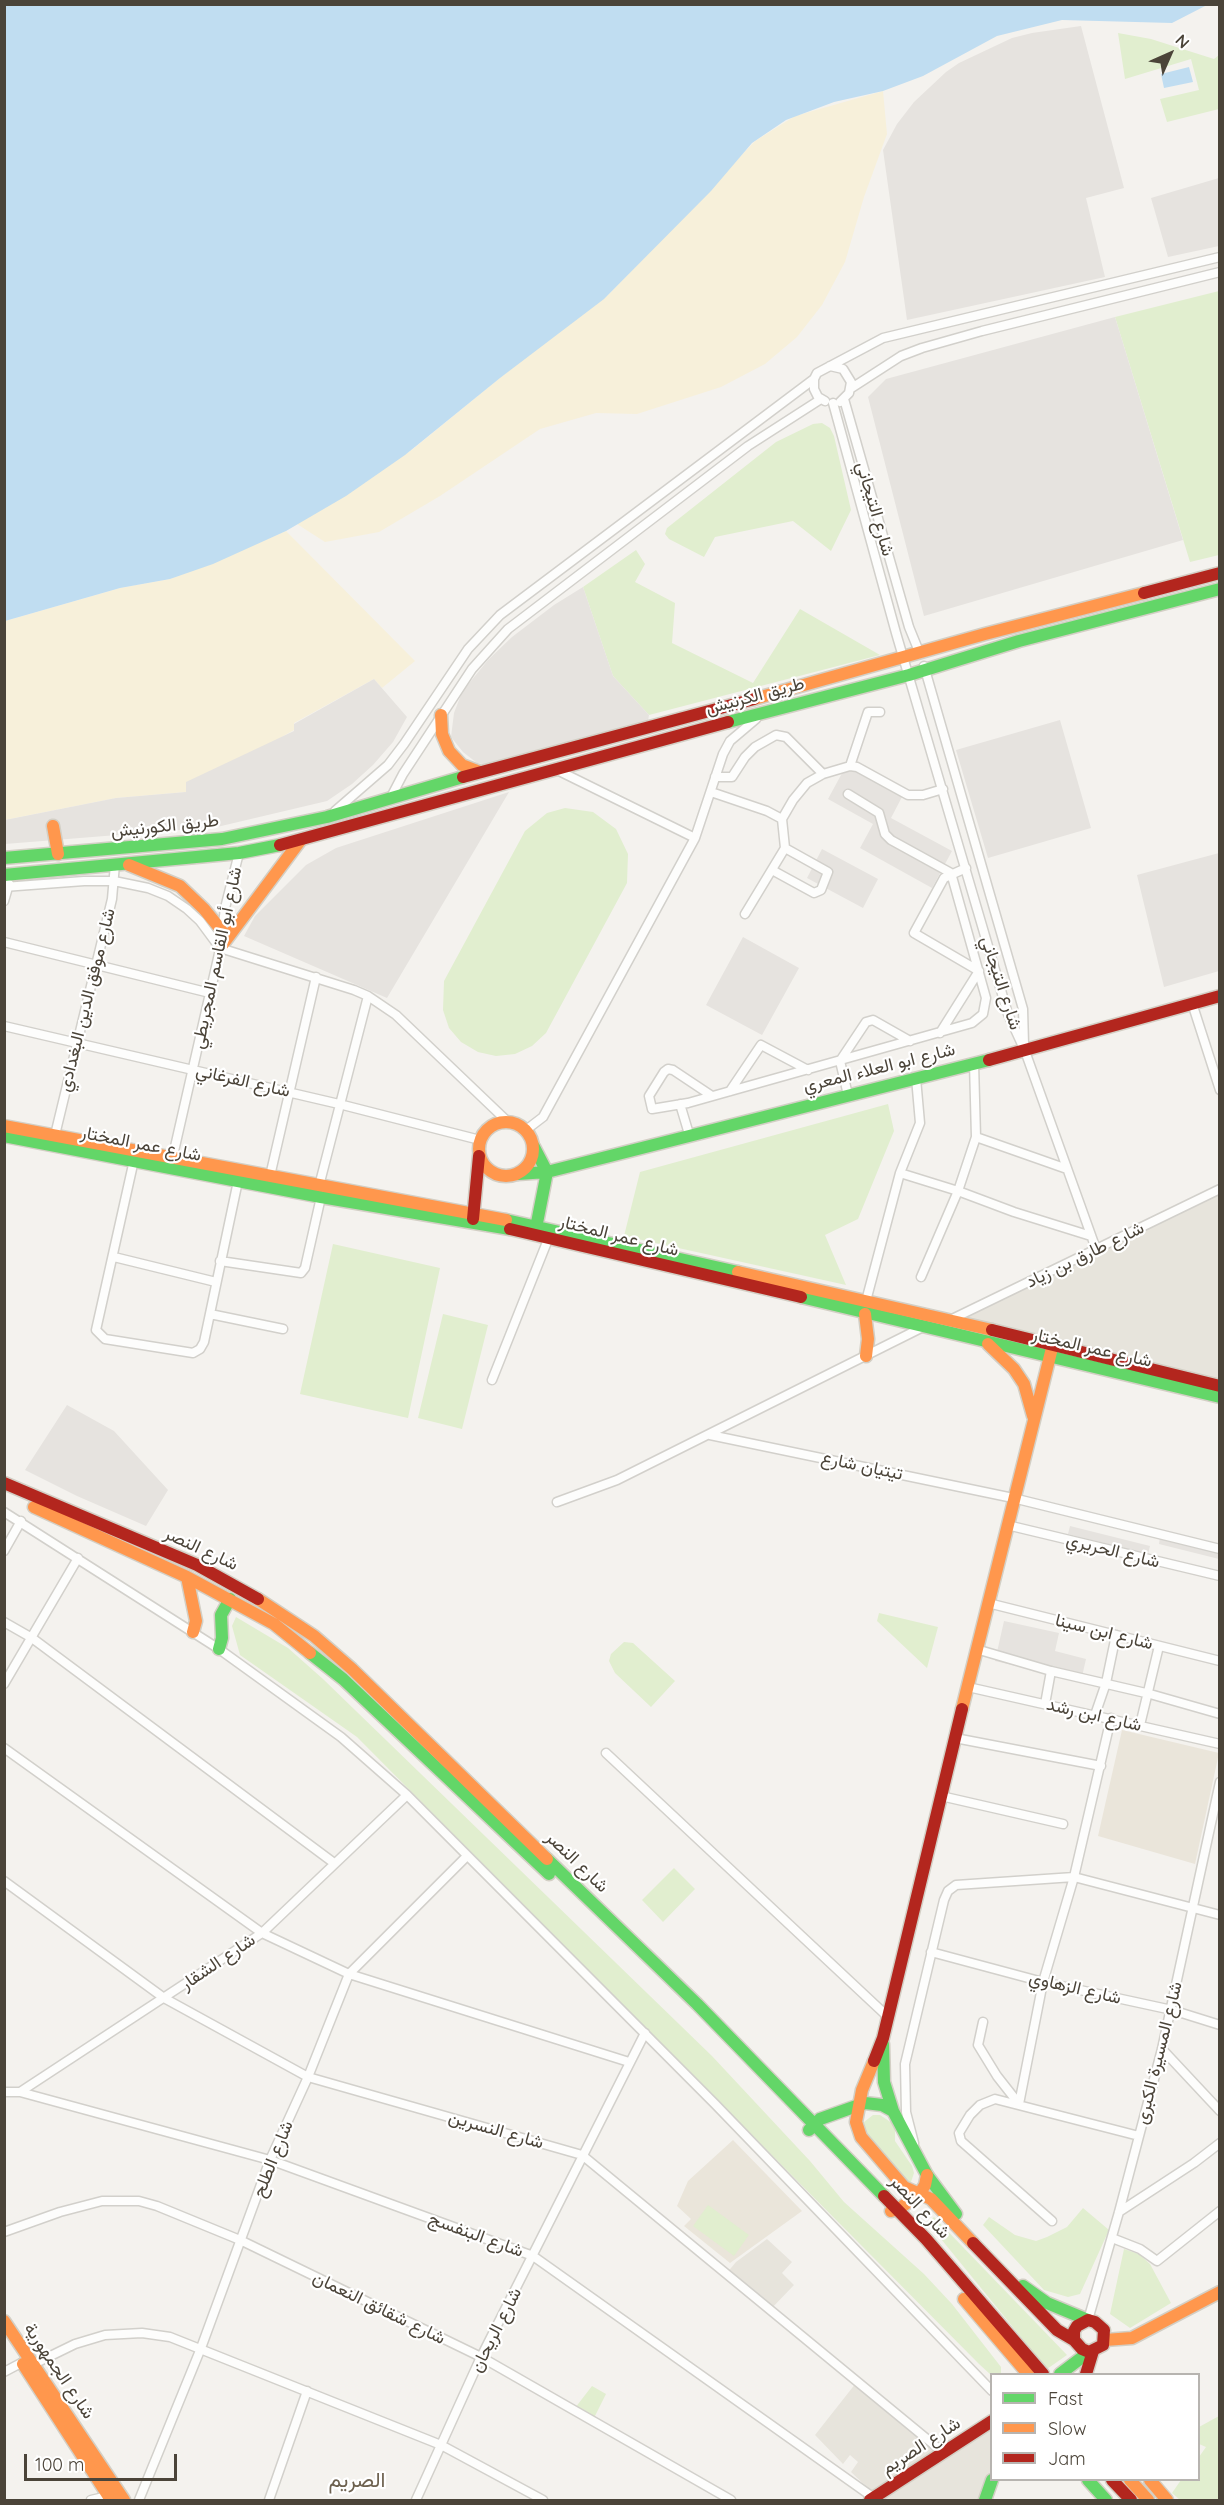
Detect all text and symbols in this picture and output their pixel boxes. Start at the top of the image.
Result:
north arrow [1140,24,1200,84]
text: N [1171,30,1194,52]
street label: شارع التيجاني [851,459,899,559]
street label: طريق الكرنيش [703,672,807,720]
street label: طريق الكورنيش [110,810,220,842]
street label: شارع أبو القاسم المجريطي [187,865,247,1051]
street label: شارع موفق الدين البغدادي [54,906,120,1094]
street label: شارع التيجاني [976,933,1026,1033]
street label: شارع ابو العلاء المعري [801,1039,957,1097]
street label: شارع الفرغاني [194,1060,292,1102]
street label: شارع عمر المختار [79,1122,203,1166]
street label: شارع عمر المختار [557,1211,681,1261]
street label: شارع طارق بن زياد [1022,1217,1148,1293]
street label: شارع عمر المختار [1030,1324,1154,1372]
street label: تيتيان شارع [819,1447,905,1485]
street label: شارع النصر [161,1523,241,1575]
street label: شارع الحريري [1064,1529,1162,1573]
street label: شارع ابن سينا [1053,1609,1155,1655]
street label: شارع ابن رشد [1044,1694,1144,1736]
street label: شارع النصر [541,1827,613,1897]
street label: شارع الشقار [177,1929,259,1995]
street label: شارع الزهاوي [1027,1967,1123,2009]
street label: شارع المسيرة الكبرى [1131,1979,1187,2127]
street label: شارع النسرين [446,2106,546,2154]
street label: شارع الطلح [248,2118,298,2200]
street label: شارع النصر [885,2171,955,2243]
street label: شارع البنفسج [426,2208,526,2262]
street label: شارع شقائق النعمان [309,2267,449,2349]
street label: شارع الريحان [465,2284,527,2376]
street label: شارع الجمهورية [19,2319,99,2423]
legend [990,2373,1200,2481]
text: Fast [1048,2387,1083,2410]
street label: شارع الصريم [877,2412,965,2480]
text: Slow [1048,2417,1086,2440]
scale bar [27,2442,180,2480]
text: Jam [1048,2447,1086,2470]
text: 100 m [35,2453,84,2476]
district label: الصريم [329,2468,385,2494]

